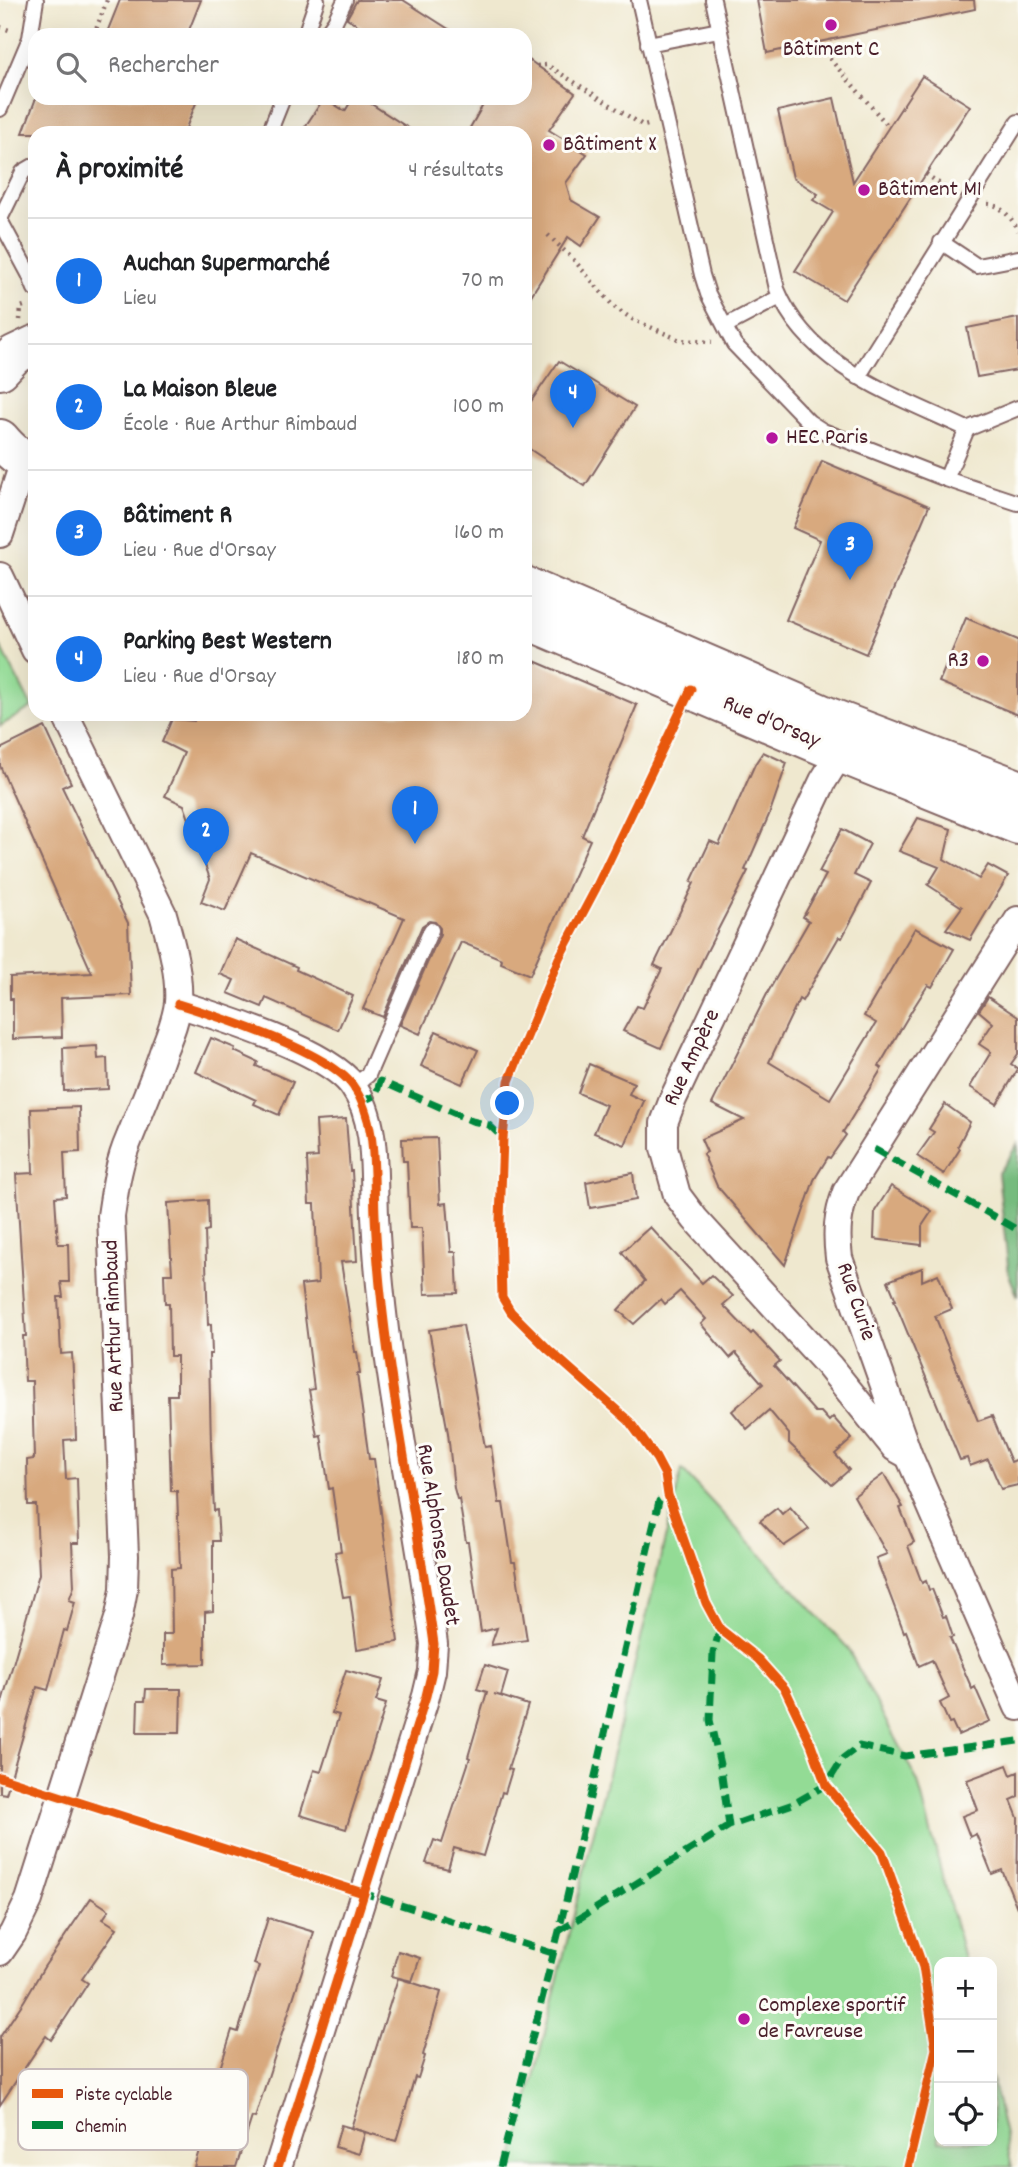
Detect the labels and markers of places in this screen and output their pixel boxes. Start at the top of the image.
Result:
marker: Bâtiment C [823,17,839,33]
place label: Bâtiment C [783,34,879,67]
place label: Bâtiment X [563,129,657,162]
marker: Bâtiment X [541,137,557,153]
place label: Bâtiment M1 [878,174,982,207]
marker: Bâtiment M1 [856,182,872,198]
pin: 4 [550,370,596,428]
place label: HEC Paris [786,422,869,455]
marker: HEC Paris [764,430,780,446]
pin: 3 [827,522,873,580]
place label: R3 [948,645,969,678]
marker: R3 [975,653,991,669]
pin: 1 [392,786,438,844]
pin: 2 [183,808,229,866]
place label: Complexe sportif de Favreuse [758,1990,906,2049]
marker: Complexe sportif de Favreuse [736,2011,752,2027]

